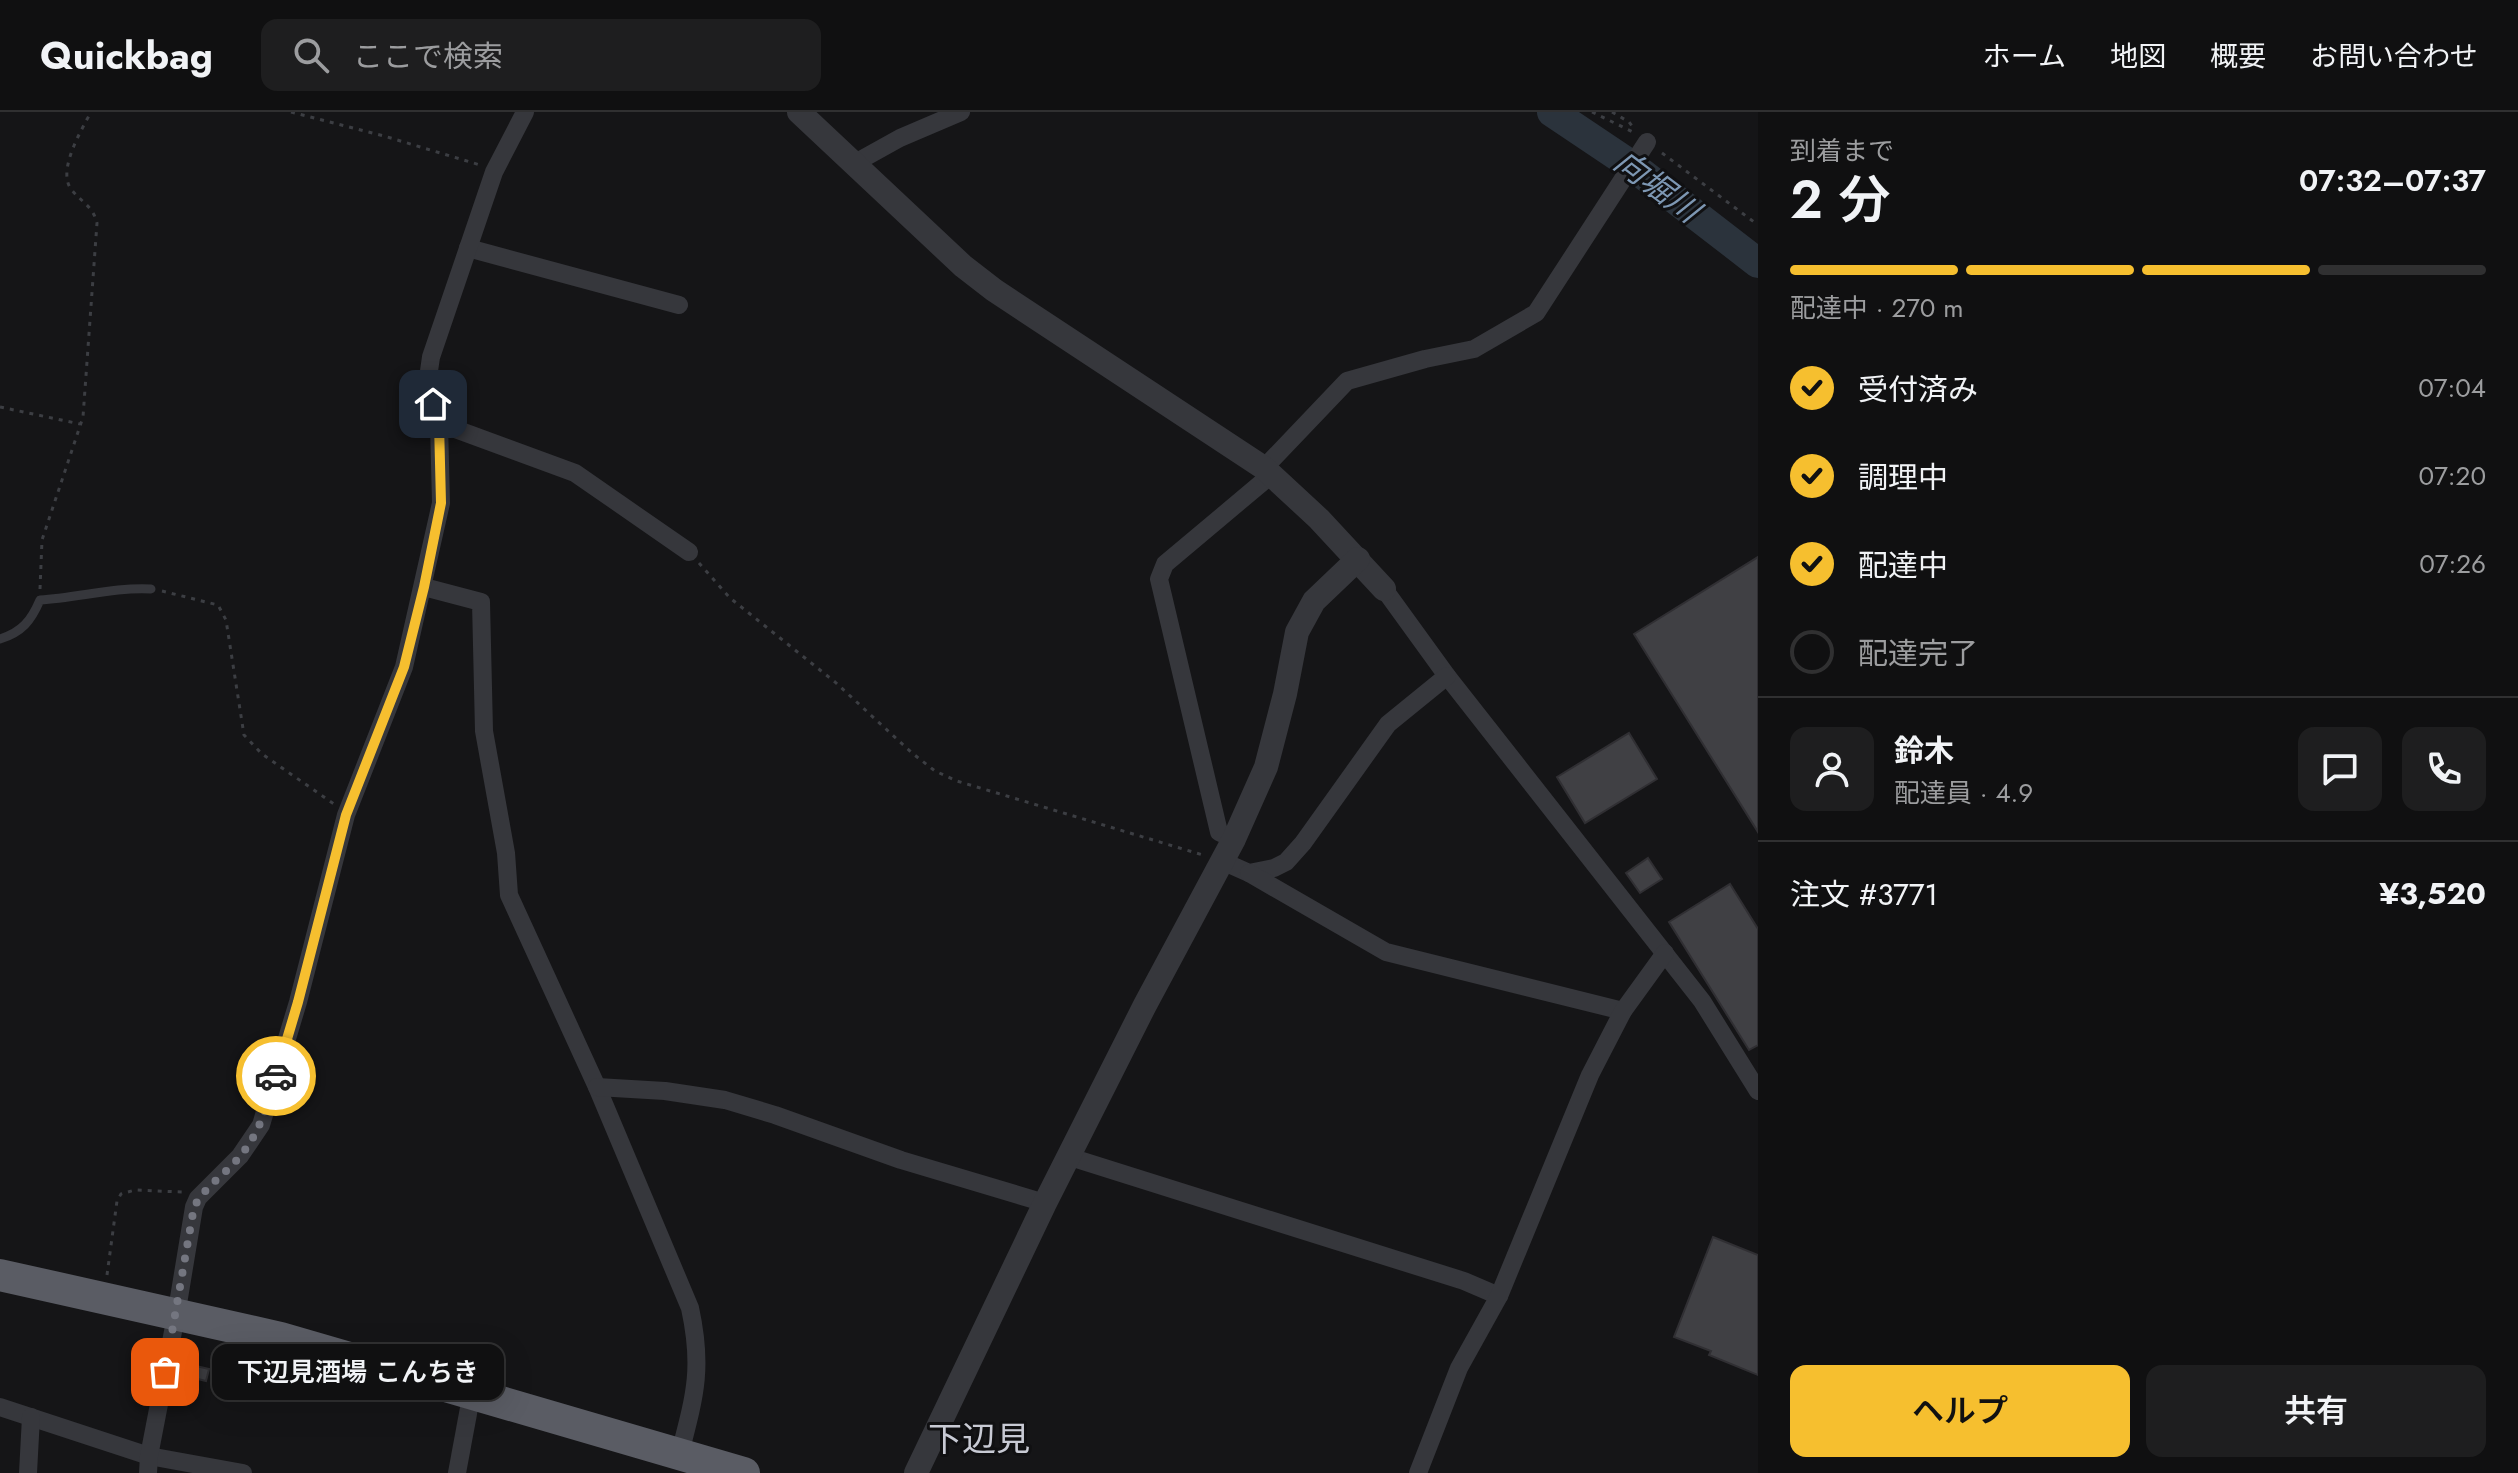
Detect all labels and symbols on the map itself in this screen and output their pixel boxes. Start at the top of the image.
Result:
water label: 向堀川 [1605,139,1712,235]
pin [399,370,467,438]
courier [236,1036,316,1116]
pin [131,1338,199,1406]
callout: 下辺見酒場 こんちき [213,1344,505,1400]
district label: 下辺見 [928,1415,1030,1464]

